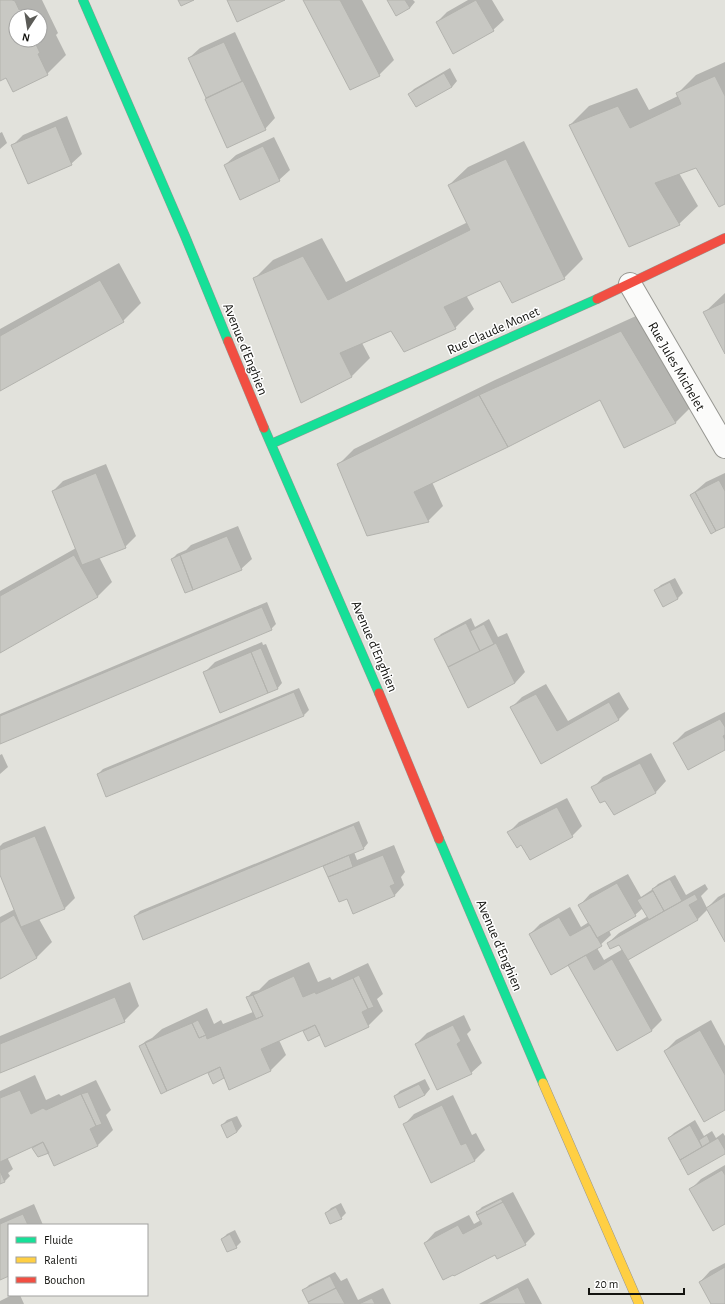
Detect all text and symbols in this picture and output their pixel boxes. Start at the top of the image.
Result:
north arrow [8,8,48,48]
text: N [21,31,31,43]
street label: Avenue d'Enghien [220,301,270,397]
street label: Rue Claude Monet [445,304,542,358]
street label: Rue Jules Michelet [645,320,707,414]
street label: Avenue d'Enghien [349,599,400,694]
street label: Avenue d'Enghien [474,898,525,993]
legend [8,1224,148,1296]
text: Fluide [44,1234,73,1246]
text: Ralenti [44,1254,77,1266]
scale bar [589,1270,684,1296]
text: Bouchon [44,1274,85,1286]
text: 20 m [595,1278,618,1290]

